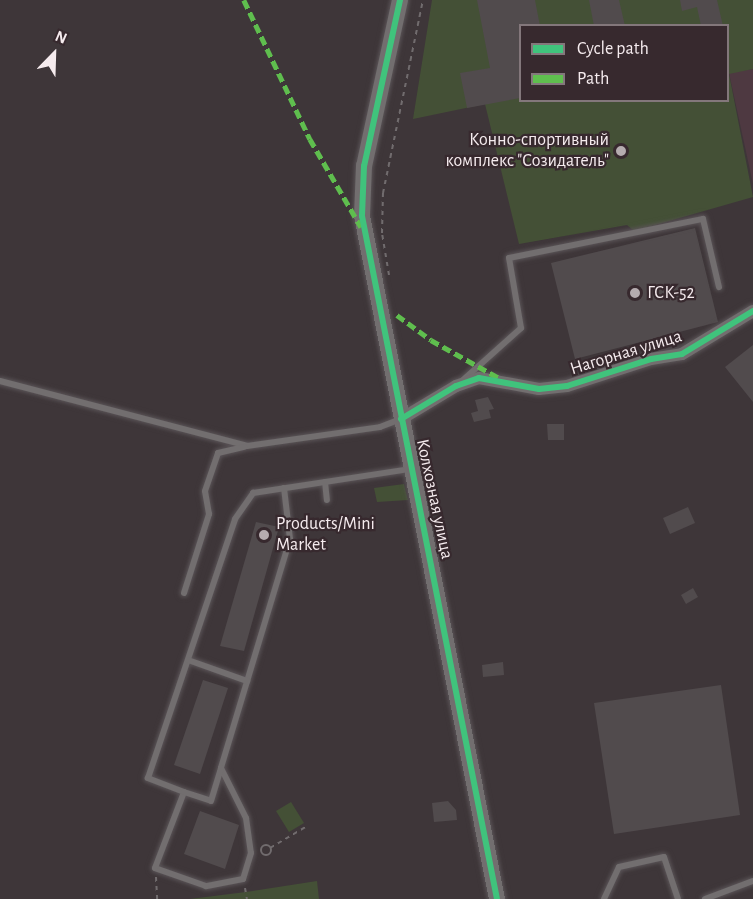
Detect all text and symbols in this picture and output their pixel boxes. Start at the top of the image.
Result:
north arrow [24,24,84,84]
legend [519,24,729,102]
text: N [53,28,69,47]
text: Cycle path [577,40,649,58]
text: Path [577,70,609,88]
place label: Конно-спортивный комплекс "Созидатель" [446,130,609,172]
marker: Конно-спортивный комплекс "Созидатель" [614,144,628,158]
place label: ГСК-52 [647,282,695,304]
marker: ГСК-52 [628,286,642,300]
street label: Нагорная улица [567,326,685,380]
street label: Колхозная улица [411,437,457,561]
place label: Products/Mini Market [276,514,375,556]
marker: Products/Mini Market [257,528,271,542]

